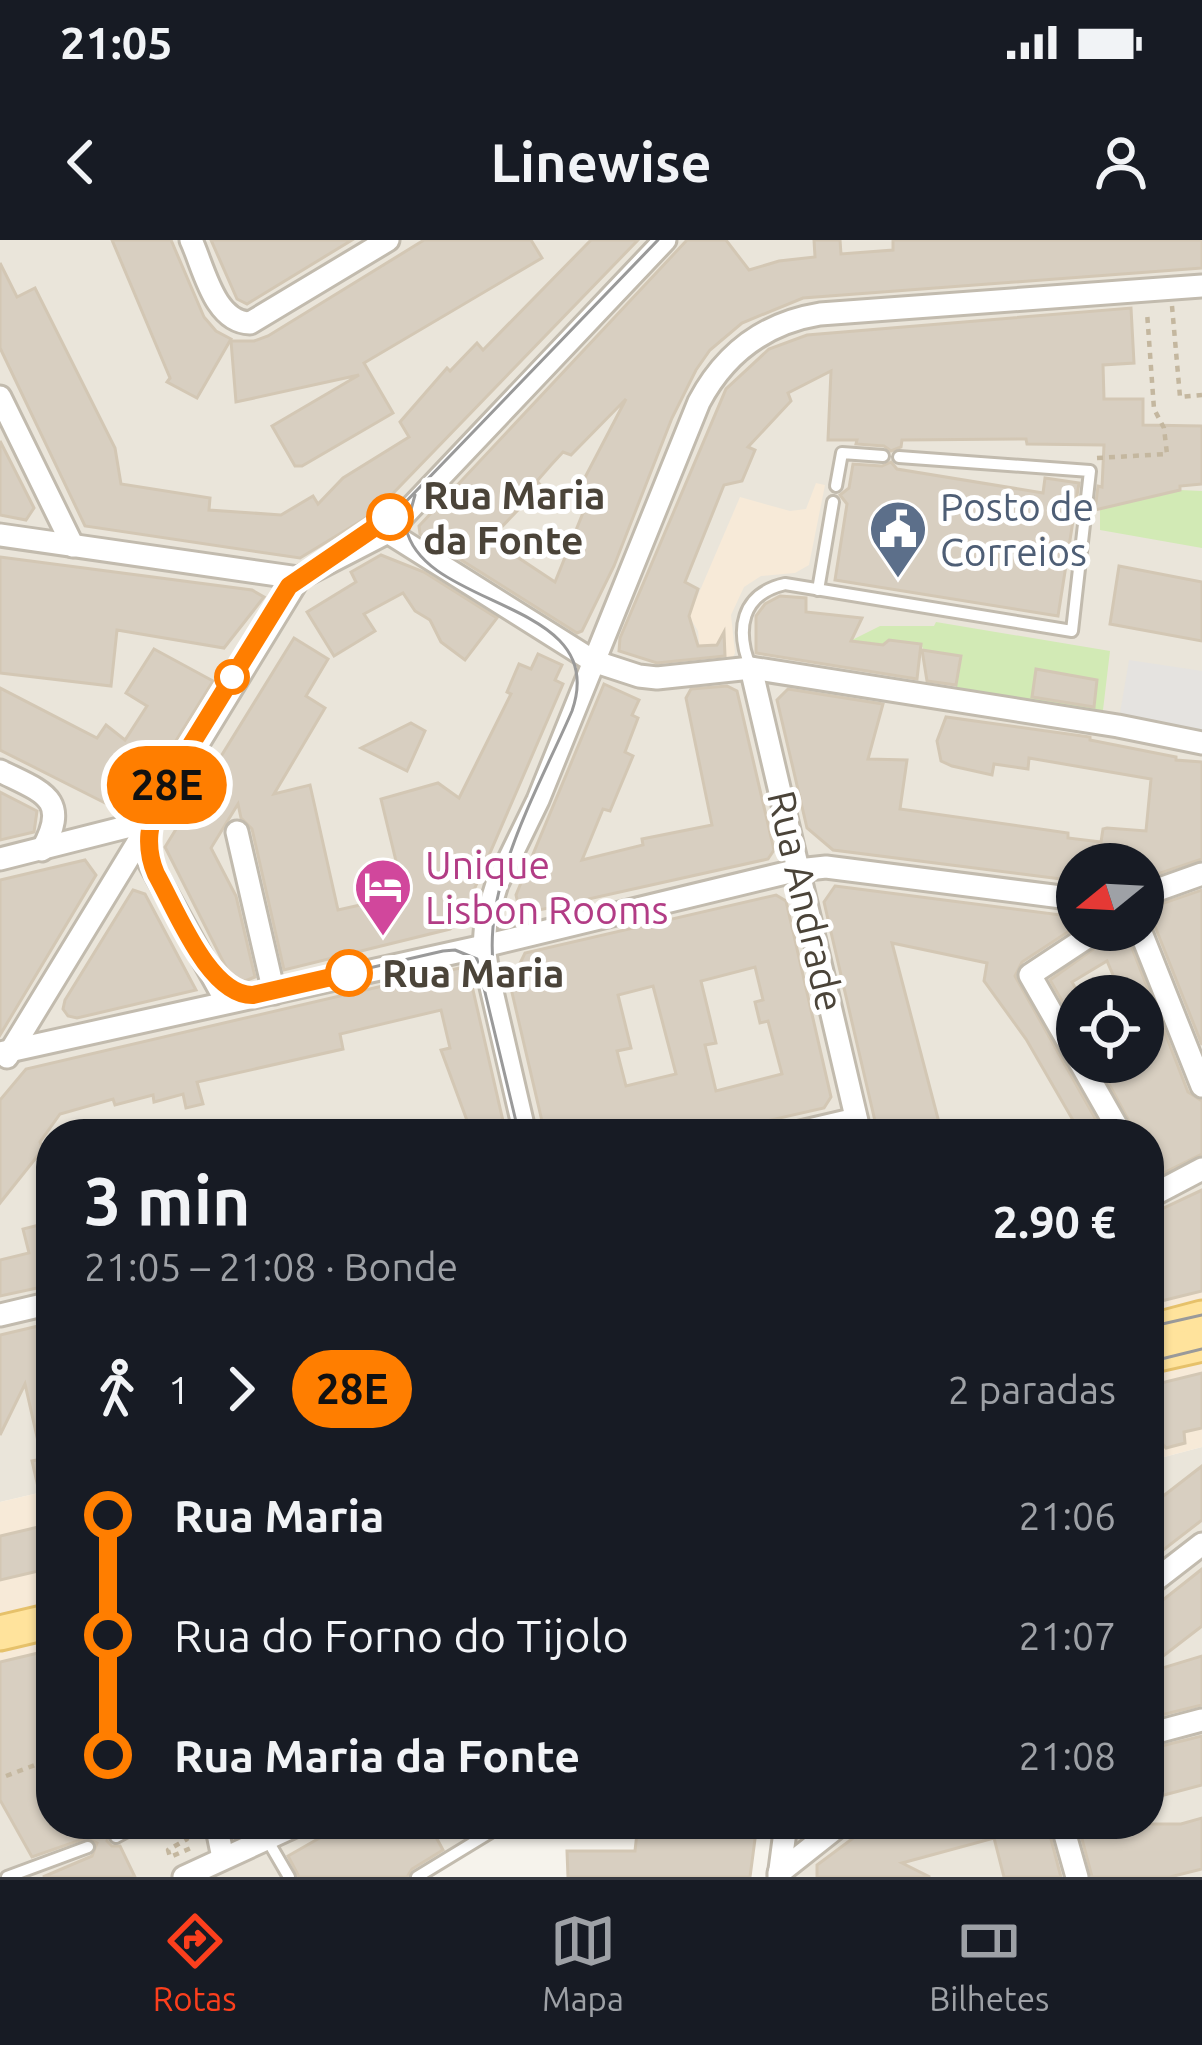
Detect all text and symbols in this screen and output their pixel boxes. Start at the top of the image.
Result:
text: 21:05 [60,17,173,68]
icon: back [48,129,114,195]
icon: person [1088,129,1154,195]
text: Linewise [490,132,712,192]
place label: Rua Maria da Fonte [423,473,605,561]
place label: Posto de Correios [940,485,1094,573]
marker: Rua Maria da Fonte [368,495,412,539]
public building icon: Posto de Correios [867,498,929,580]
unlabelled marker [216,661,248,693]
line badge: 28E [98,746,236,824]
text: 28E [131,761,203,808]
street label: Rua Andrade [760,786,853,1015]
place label: Unique Lisbon Rooms [425,843,669,931]
north arrow [1056,843,1164,951]
map controls [1056,843,1164,1083]
hotel icon: Unique Lisbon Rooms [352,856,414,938]
marker: Rua Maria [327,951,371,995]
place label: Rua Maria [382,951,564,994]
button: locate [1056,975,1164,1083]
text: 3 min [84,1163,251,1237]
text: 2.90 € [993,1196,1116,1247]
text: 21:05 – 21:08 · Bonde [84,1245,458,1288]
icon: walk [84,1356,150,1422]
icon: forward [208,1356,274,1422]
text: 28E [316,1365,388,1412]
text: 1 [168,1368,190,1411]
text: 2 paradas [948,1368,1116,1411]
text: Rua Maria [174,1490,385,1541]
text: 21:06 [1018,1494,1116,1537]
text: Rua do Forno do Tijolo [174,1610,629,1661]
text: 21:07 [1018,1614,1116,1657]
text: Rua Maria da Fonte [174,1730,580,1781]
text: 21:08 [1018,1734,1116,1777]
tab: Rotas [153,1908,237,2017]
tab: Mapa [542,1908,624,2017]
tab: Bilhetes [929,1908,1049,2017]

